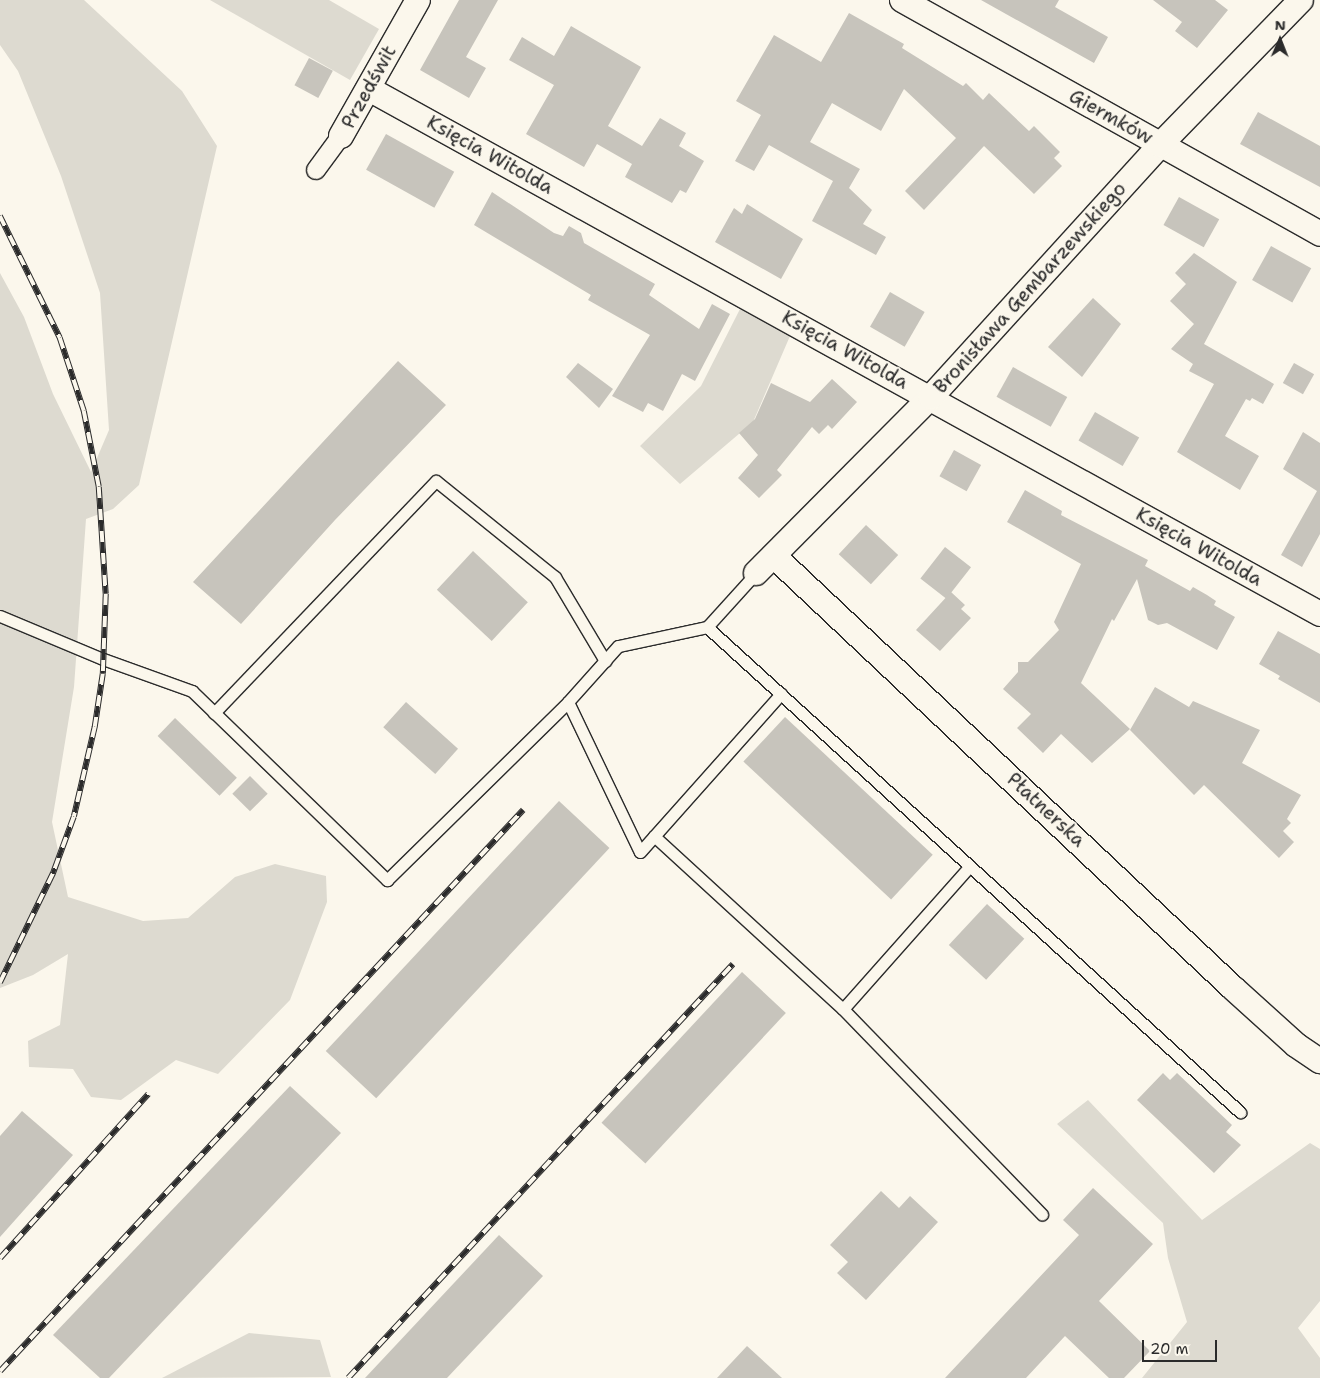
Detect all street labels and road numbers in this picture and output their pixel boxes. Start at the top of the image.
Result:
street label: Przedświt [337,42,401,132]
street label: Giermków [1065,85,1157,149]
street label: Księcia Witolda [423,111,557,199]
street label: Bronisława Gembarzewskiego [929,178,1131,398]
street label: Księcia Witolda [778,306,912,394]
street label: Księcia Witolda [1132,503,1266,591]
street label: Płatnerska [1002,768,1090,852]

